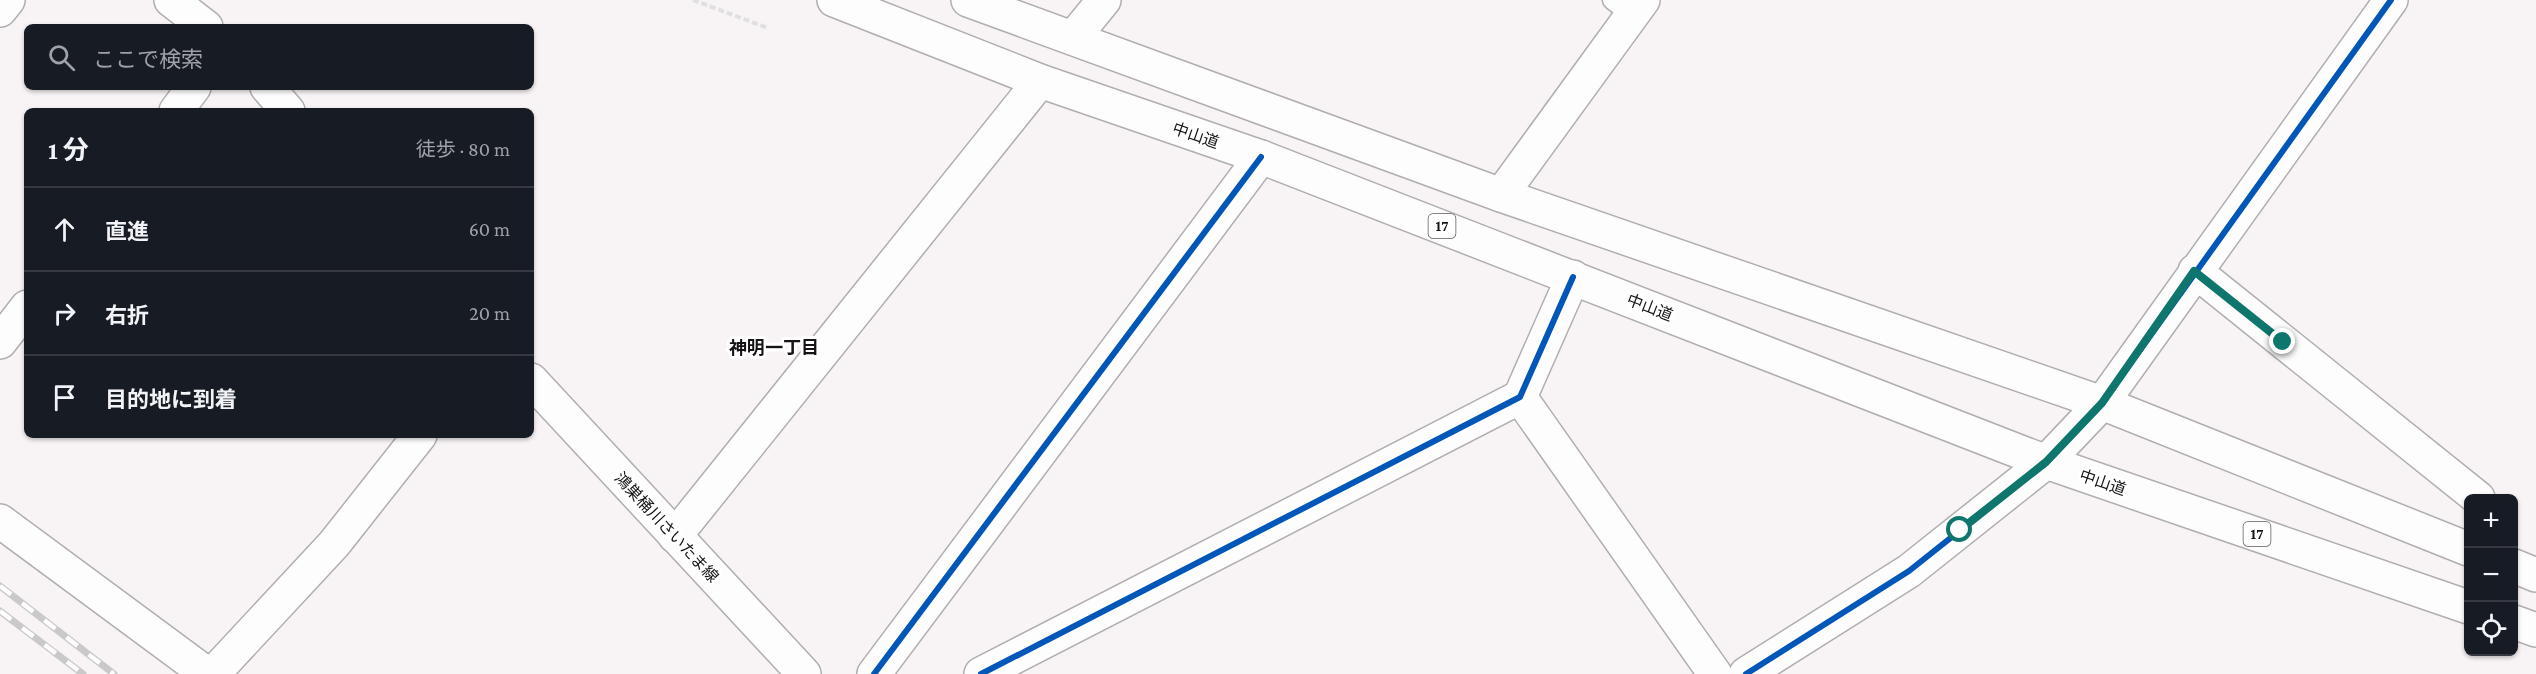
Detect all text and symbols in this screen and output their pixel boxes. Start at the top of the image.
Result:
search box [24,24,534,90]
icon: search [45,41,78,74]
text: ここで検索 [93,47,203,72]
street label: 中山道 [1170,120,1221,151]
text: 1 分 [48,136,89,165]
text: 徒歩 · 80 m [416,138,510,160]
icon: ahead [48,213,81,246]
road number: 17 [1428,214,1456,238]
text: 60 m [469,218,510,240]
text: 直進 [105,219,149,244]
street label: 中山道 [1624,291,1675,324]
icon: right [48,297,81,330]
text: 20 m [469,302,510,324]
text: 右折 [105,303,149,328]
route end [2269,328,2295,354]
district label: 神明一丁目 [729,338,819,358]
icon: arrive [48,381,81,414]
text: 目的地に到着 [105,387,237,412]
street label: 中山道 [2077,467,2128,498]
street label: 鴻巣桶川さいたま線 [611,469,722,586]
map controls [2464,494,2518,656]
button: + [2464,494,2518,548]
route start [1946,516,1972,542]
road number: 17 [2244,522,2270,546]
button: − [2464,548,2518,602]
button: locate [2464,602,2518,656]

